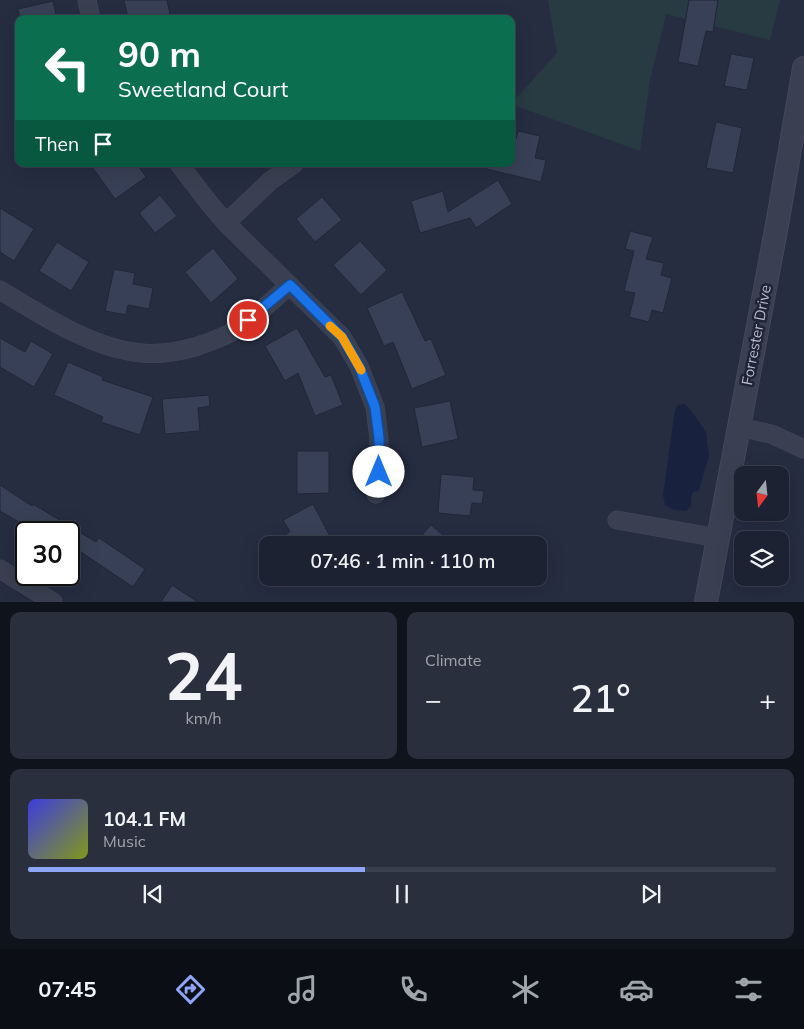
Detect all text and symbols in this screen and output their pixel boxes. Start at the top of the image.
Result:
text: 90 m [118,32,201,76]
icon: left [35,35,100,100]
text: Sweetland Court [118,75,288,103]
icon: arrive [89,130,117,158]
text: Then [35,132,79,156]
street label: Forrester Drive [737,283,775,387]
pin [227,299,269,341]
icon: arrive [234,306,262,334]
position arrow [352,445,404,497]
north arrow [734,466,789,521]
map controls [734,466,789,586]
speed limit sign: 30 [15,521,80,586]
button: layers [734,531,789,586]
text: 07:46 · 1 min · 110 m [310,549,496,573]
text: 24 [164,635,243,716]
text: Climate [425,650,481,670]
text: 21° [571,674,630,722]
text: − [425,682,442,717]
text: + [759,682,776,717]
text: km/h [185,708,222,728]
text: 104.1 FM [103,807,186,831]
text: Music [103,831,146,851]
icon: previous [139,880,167,908]
icon: pause [388,880,416,908]
icon: next [637,880,665,908]
icon: directions [173,972,208,1007]
icon: music [285,972,320,1007]
icon: phone [396,972,431,1007]
icon: climate [508,972,543,1007]
icon: car [619,972,654,1007]
icon: filters [731,972,766,1007]
text: 07:45 [38,975,97,1003]

